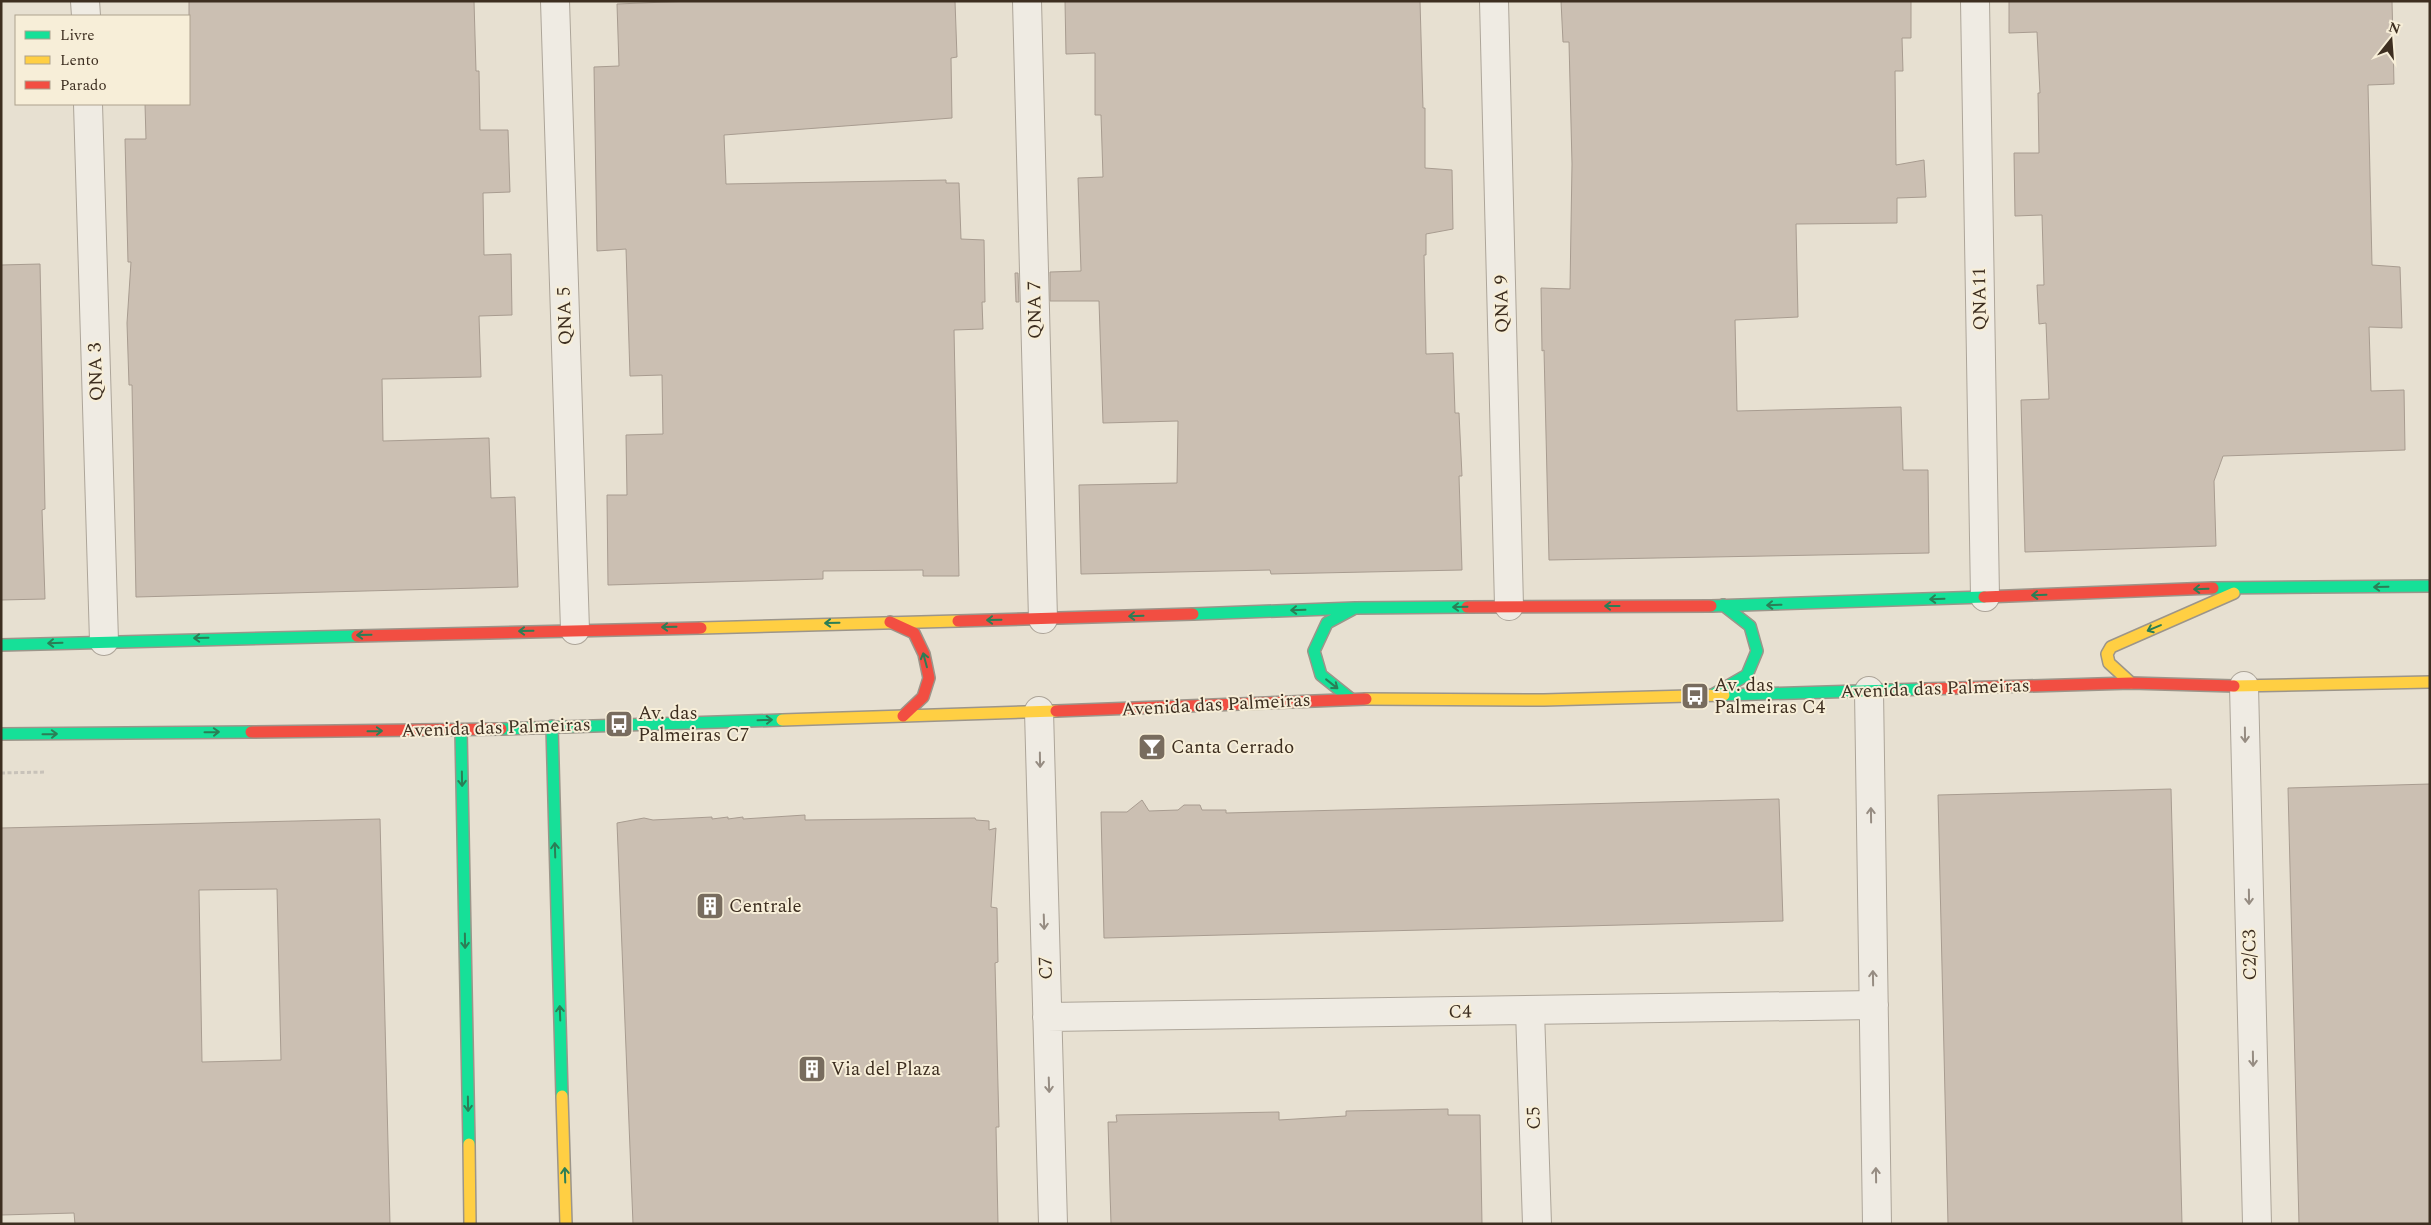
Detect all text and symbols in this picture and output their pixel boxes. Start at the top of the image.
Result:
legend [15,15,190,105]
north arrow [2366,15,2416,65]
text: N [2386,16,2403,40]
text: Livre [60,24,95,47]
text: Lento [60,49,99,72]
text: Parado [60,74,107,97]
street label: QNA11 [1965,267,1995,331]
street label: QNA 9 [1487,275,1517,333]
street label: QNA 7 [1020,281,1050,339]
street label: QNA 5 [549,286,581,346]
street label: QNA 3 [80,342,112,402]
one-way arrow [2373,582,2390,592]
one-way arrow [2193,584,2210,594]
one-way arrow [2031,590,2047,600]
one-way arrow [1929,594,1945,603]
one-way arrow [1767,600,1783,610]
one-way arrow [1604,601,1620,611]
one-way arrow [1453,602,1469,612]
one-way arrow [1290,606,1306,615]
one-way arrow [1128,611,1144,621]
one-way arrow [986,615,1002,625]
one-way arrow [824,618,840,628]
one-way arrow [662,623,678,632]
one-way arrow [2147,624,2163,633]
one-way arrow [519,626,535,636]
one-way arrow [356,630,372,639]
one-way arrow [194,634,210,643]
one-way arrow [48,638,64,647]
one-way arrow [920,652,929,668]
place label: Av. das Palmeiras C4 [1714,671,1826,722]
street label: Avenida das Palmeiras [1840,671,2030,707]
one-way arrow [1325,679,1339,689]
bus stop icon: Av. das Palmeiras C4 [1680,681,1710,711]
street label: Avenida das Palmeiras [1121,686,1311,724]
place label: Av. das Palmeiras C7 [638,699,749,750]
bus stop icon: Av. das Palmeiras C7 [604,709,634,739]
street label: Avenida das Palmeiras [401,710,591,746]
one-way arrow [756,715,773,725]
one-way arrow [366,726,383,736]
one-way arrow [2240,726,2250,742]
one-way arrow [204,727,220,737]
one-way arrow [42,729,58,739]
bar icon: Canta Cerrado [1137,732,1167,762]
place label: Canta Cerrado [1171,733,1294,762]
one-way arrow [1035,752,1045,768]
one-way arrow [457,770,467,786]
one-way arrow [1866,807,1876,824]
one-way arrow [551,842,560,858]
one-way arrow [2244,888,2254,905]
building icon: Centrale [695,891,725,921]
place label: Centrale [729,892,802,921]
one-way arrow [1040,914,1049,930]
street label: C2/C3 [2235,929,2265,981]
one-way arrow [460,932,470,949]
street label: C7 [1031,956,1061,980]
one-way arrow [1868,970,1878,986]
street label: C4 [1448,997,1472,1027]
one-way arrow [555,1005,565,1021]
one-way arrow [2248,1051,2258,1067]
building icon: Via del Plaza [797,1054,827,1084]
place label: Via del Plaza [831,1055,941,1084]
one-way arrow [1044,1076,1054,1093]
one-way arrow [463,1095,472,1111]
street label: C5 [1519,1106,1549,1130]
one-way arrow [560,1167,570,1184]
one-way arrow [1872,1167,1881,1183]

